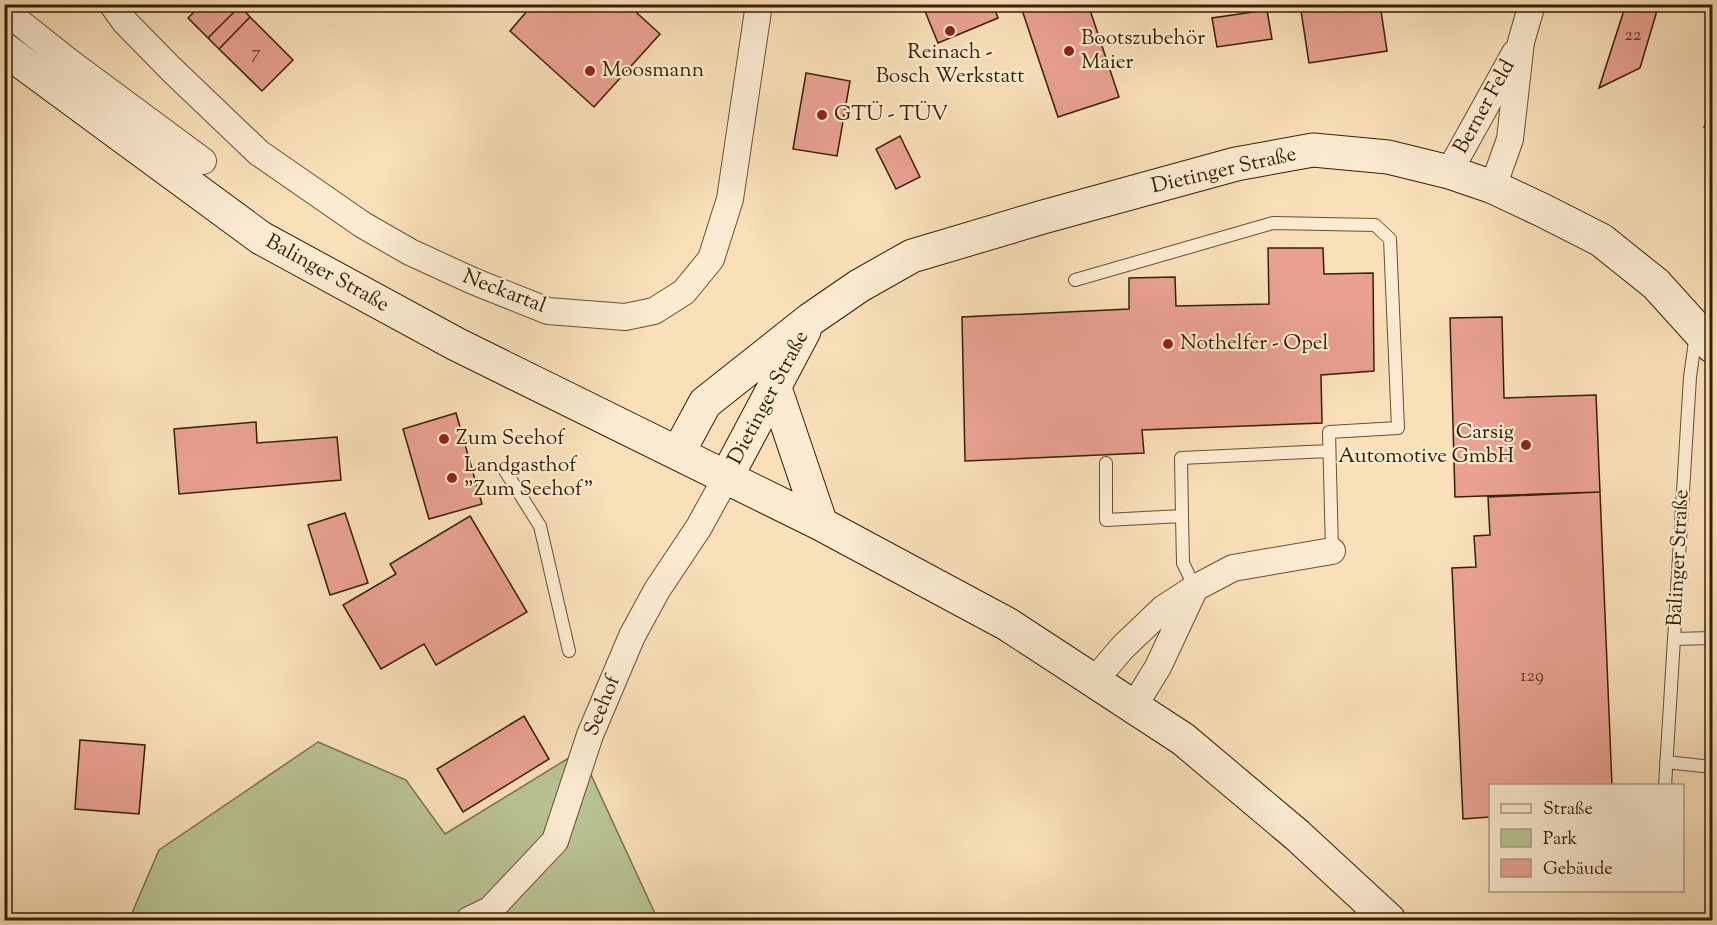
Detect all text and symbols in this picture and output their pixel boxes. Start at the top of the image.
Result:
house number: 22 [1625,23,1642,49]
marker: Reinach - Bosch Werkstatt [943,24,957,38]
place label: Bootszubehör Maier [1081,24,1205,78]
place label: Reinach - Bosch Werkstatt [876,38,1024,92]
house number: 7 [251,41,261,67]
marker: Bootszubehör Maier [1062,44,1076,58]
street label: Berner Feld [1447,54,1523,160]
place label: Moosmann [602,56,704,86]
marker: Moosmann [583,64,597,78]
place label: GTÜ - TÜV [834,100,948,130]
marker: GTÜ - TÜV [815,108,829,122]
street label: Dietinger Straße [1149,140,1299,202]
street label: Balinger Straße [260,228,394,320]
street label: Neckartal [458,262,550,322]
street label: Dietinger Straße [721,326,817,470]
place label: Nothelfer - Opel [1180,329,1329,359]
marker: Nothelfer - Opel [1161,337,1175,351]
place label: Carsig Automotive GmbH [1338,418,1514,472]
place label: Zum Seehof [456,424,566,454]
marker: Zum Seehof [437,432,451,446]
marker: Carsig Automotive GmbH [1519,438,1533,452]
place label: Landgasthof "Zum Seehof" [464,451,593,505]
marker: Landgasthof "Zum Seehof" [445,471,459,485]
street label: Balinger Straße [1660,489,1698,627]
house number: 129 [1520,664,1544,690]
street label: Seehof [577,670,629,741]
legend [1489,784,1684,892]
text: Straße [1543,797,1593,823]
text: Park [1543,827,1578,853]
text: Gebäude [1543,857,1613,883]

